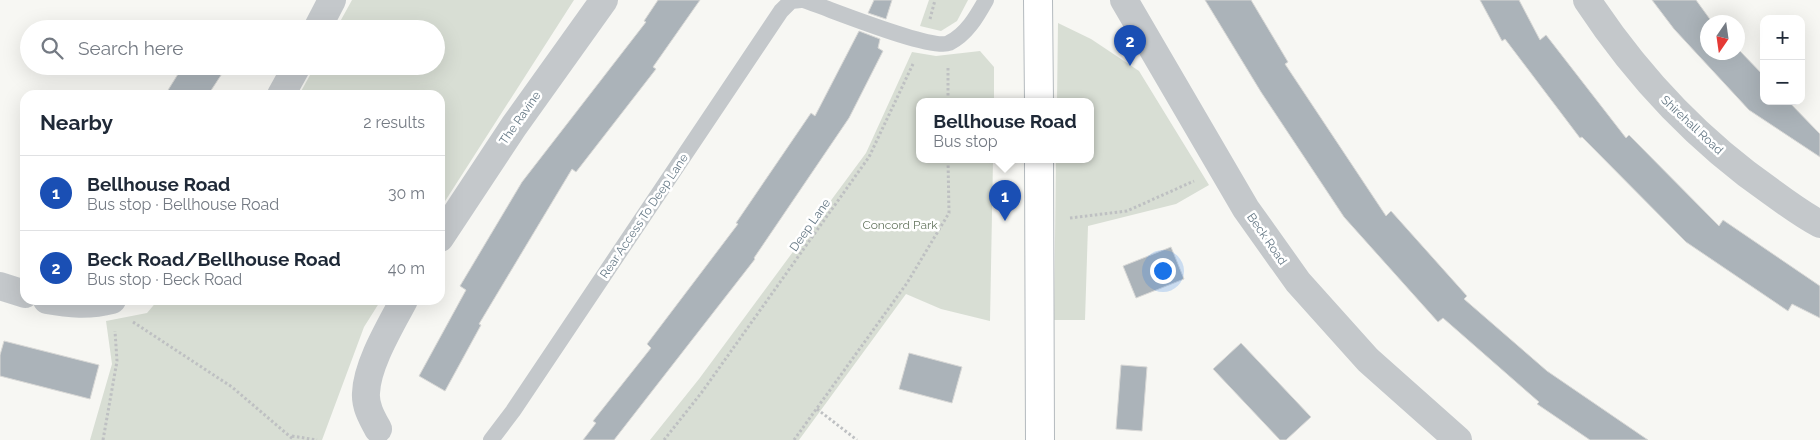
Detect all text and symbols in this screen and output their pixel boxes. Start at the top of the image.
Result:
north arrow [1700,15,1745,60]
map controls [1760,15,1805,105]
button: + [1760,15,1805,60]
search box [20,20,445,75]
pin: 2 [1114,25,1146,66]
icon: search [38,34,66,62]
text: Search here [78,37,184,59]
button: − [1760,60,1805,105]
street label: The Ravine [497,89,543,147]
street label: Shirehall Road [1658,93,1726,157]
popup [916,98,1094,163]
text: Nearby [40,110,113,135]
text: Bellhouse Road [933,110,1077,132]
text: 2 results [363,113,425,132]
text: Bus stop [933,132,998,151]
street label: Rear Access To Deep Lane [597,151,691,281]
text: Bellhouse Road [87,173,230,195]
pin: 1 [989,180,1021,221]
text: 1 [52,184,60,203]
text: 30 m [388,184,425,203]
text: Bus stop · Bellhouse Road [87,195,279,214]
street label: Deep Lane [787,196,833,254]
street label: Beck Road [1244,210,1290,268]
park label: Concord Park [862,218,938,232]
text: Beck Road/Bellhouse Road [87,248,341,270]
your location [1150,258,1176,284]
text: 2 [51,259,61,278]
text: 40 m [388,259,425,278]
text: Bus stop · Beck Road [87,270,242,289]

